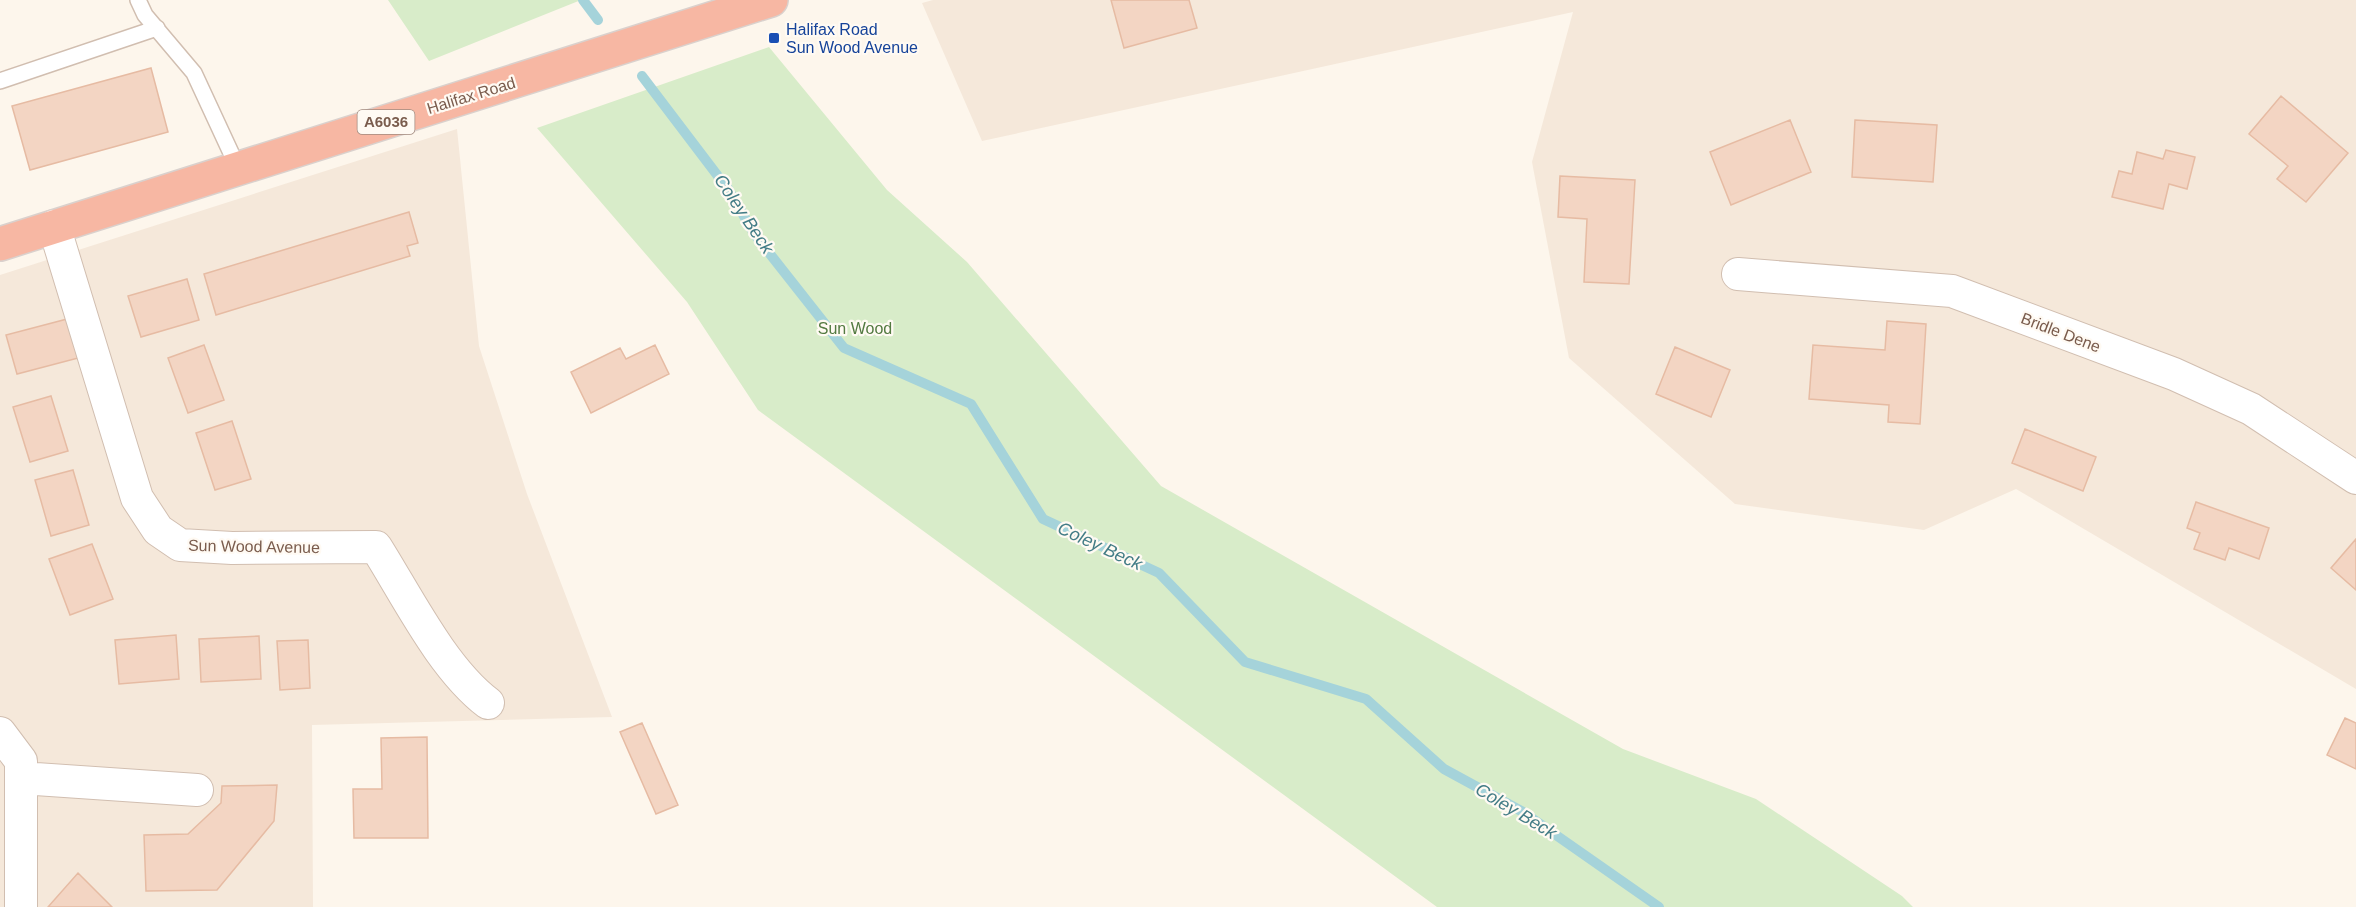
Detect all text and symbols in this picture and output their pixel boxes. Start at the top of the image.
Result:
place label: Halifax Road Sun Wood Avenue [786,21,918,56]
marker: Halifax Road Sun Wood Avenue [767,31,781,45]
street label: Halifax Road [425,74,517,117]
road number: A6036 [358,110,414,134]
water label: Coley Beck [710,171,778,258]
street label: Bridle Dene [2019,310,2103,355]
park label: Sun Wood [818,320,892,337]
water label: Coley Beck [1055,518,1146,575]
street label: Sun Wood Avenue [188,537,320,556]
water label: Coley Beck [1472,779,1561,844]

